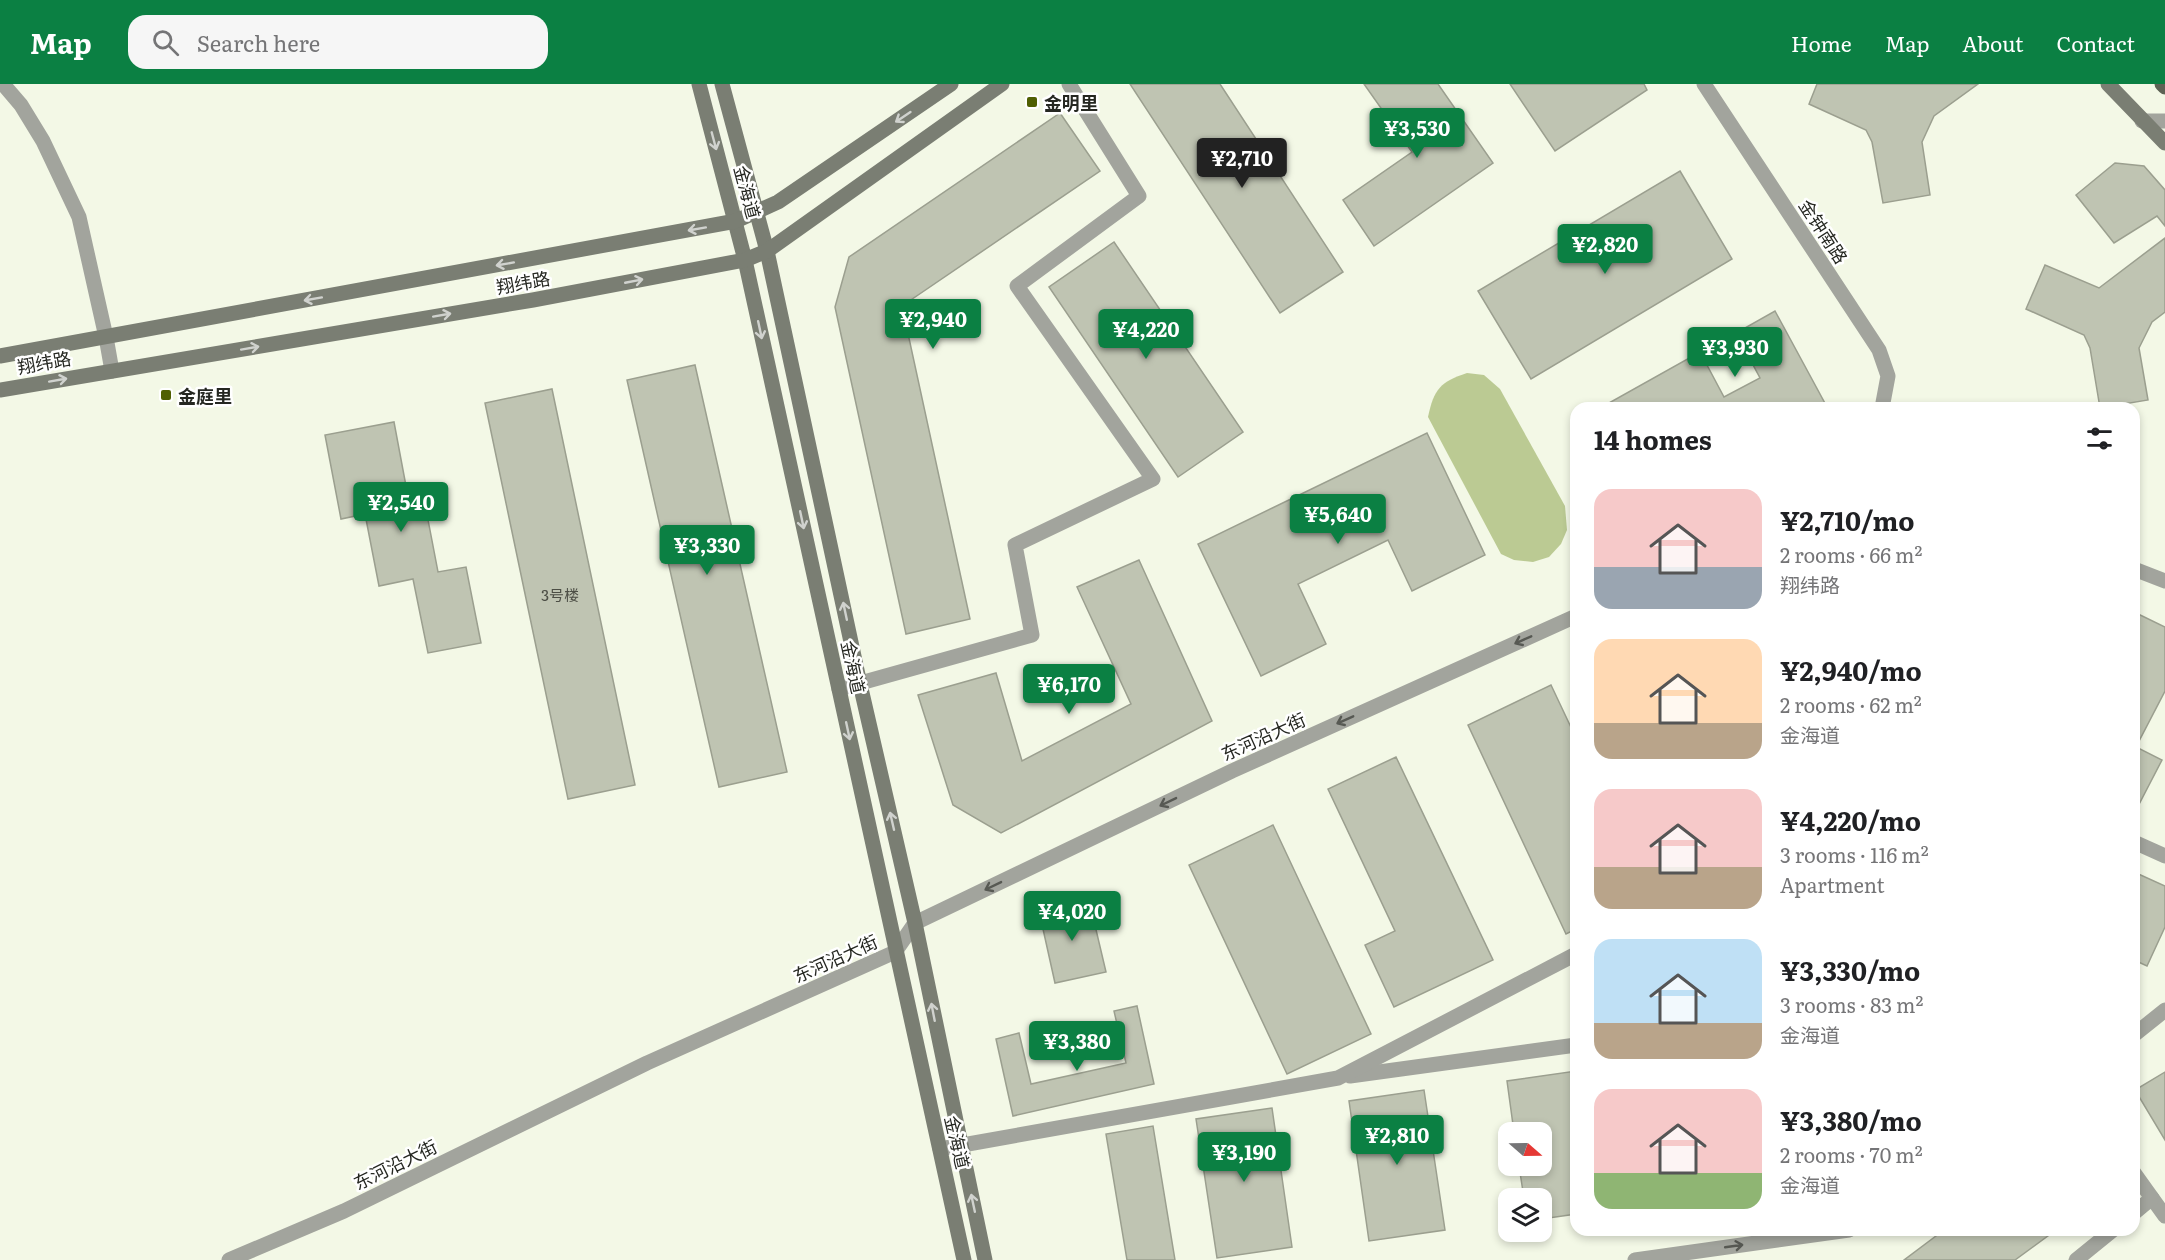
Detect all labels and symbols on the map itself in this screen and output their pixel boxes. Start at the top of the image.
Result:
place label: 金明里 [1044,89,1098,116]
marker: 金明里 [1025,95,1039,109]
pin: ¥3,530 [1368,108,1466,159]
one-way arrow [895,111,911,123]
one-way arrow [709,131,720,150]
pin: ¥2,710 [1193,138,1291,189]
street label: 金海道 [728,162,768,222]
street label: 金钟南路 [1793,193,1855,269]
one-way arrow [688,223,707,234]
pin: ¥2,820 [1556,224,1654,275]
one-way arrow [496,258,515,269]
street label: 翔纬路 [494,264,552,300]
one-way arrow [624,275,644,286]
one-way arrow [304,294,324,305]
pin: ¥2,940 [884,299,982,350]
pin: ¥4,220 [1097,309,1195,360]
one-way arrow [432,310,452,321]
one-way arrow [755,320,767,339]
pin: ¥3,930 [1686,327,1784,378]
one-way arrow [240,342,259,353]
street label: 翔纬路 [15,344,73,380]
one-way arrow [47,374,67,385]
place label: 金庭里 [178,382,232,409]
marker: 金庭里 [159,388,173,402]
pin: ¥2,540 [352,482,450,533]
pin: ¥5,640 [1289,494,1387,545]
one-way arrow [797,510,808,530]
pin: ¥3,330 [658,525,756,576]
house number: 3号楼 [541,583,579,606]
one-way arrow [838,601,850,620]
one-way arrow [1515,635,1533,646]
street label: 金海道 [835,638,873,696]
pin: ¥6,170 [1020,664,1118,715]
street label: 东河沿大街 [1216,705,1310,767]
one-way arrow [1337,715,1355,727]
one-way arrow [843,721,854,741]
one-way arrow [1160,796,1178,808]
one-way arrow [886,812,897,832]
one-way arrow [984,881,1002,893]
pin: ¥4,020 [1023,891,1121,942]
street label: 东河沿大街 [788,927,882,989]
one-way arrow [927,1003,938,1022]
pin: ¥3,380 [1028,1021,1126,1072]
street label: 金海道 [939,1113,977,1171]
pin: ¥2,810 [1348,1115,1446,1166]
north arrow [1498,1122,1552,1176]
street label: 东河沿大街 [349,1132,441,1196]
pin: ¥3,190 [1195,1132,1293,1183]
one-way arrow [966,1194,978,1213]
one-way arrow [1724,1241,1744,1252]

